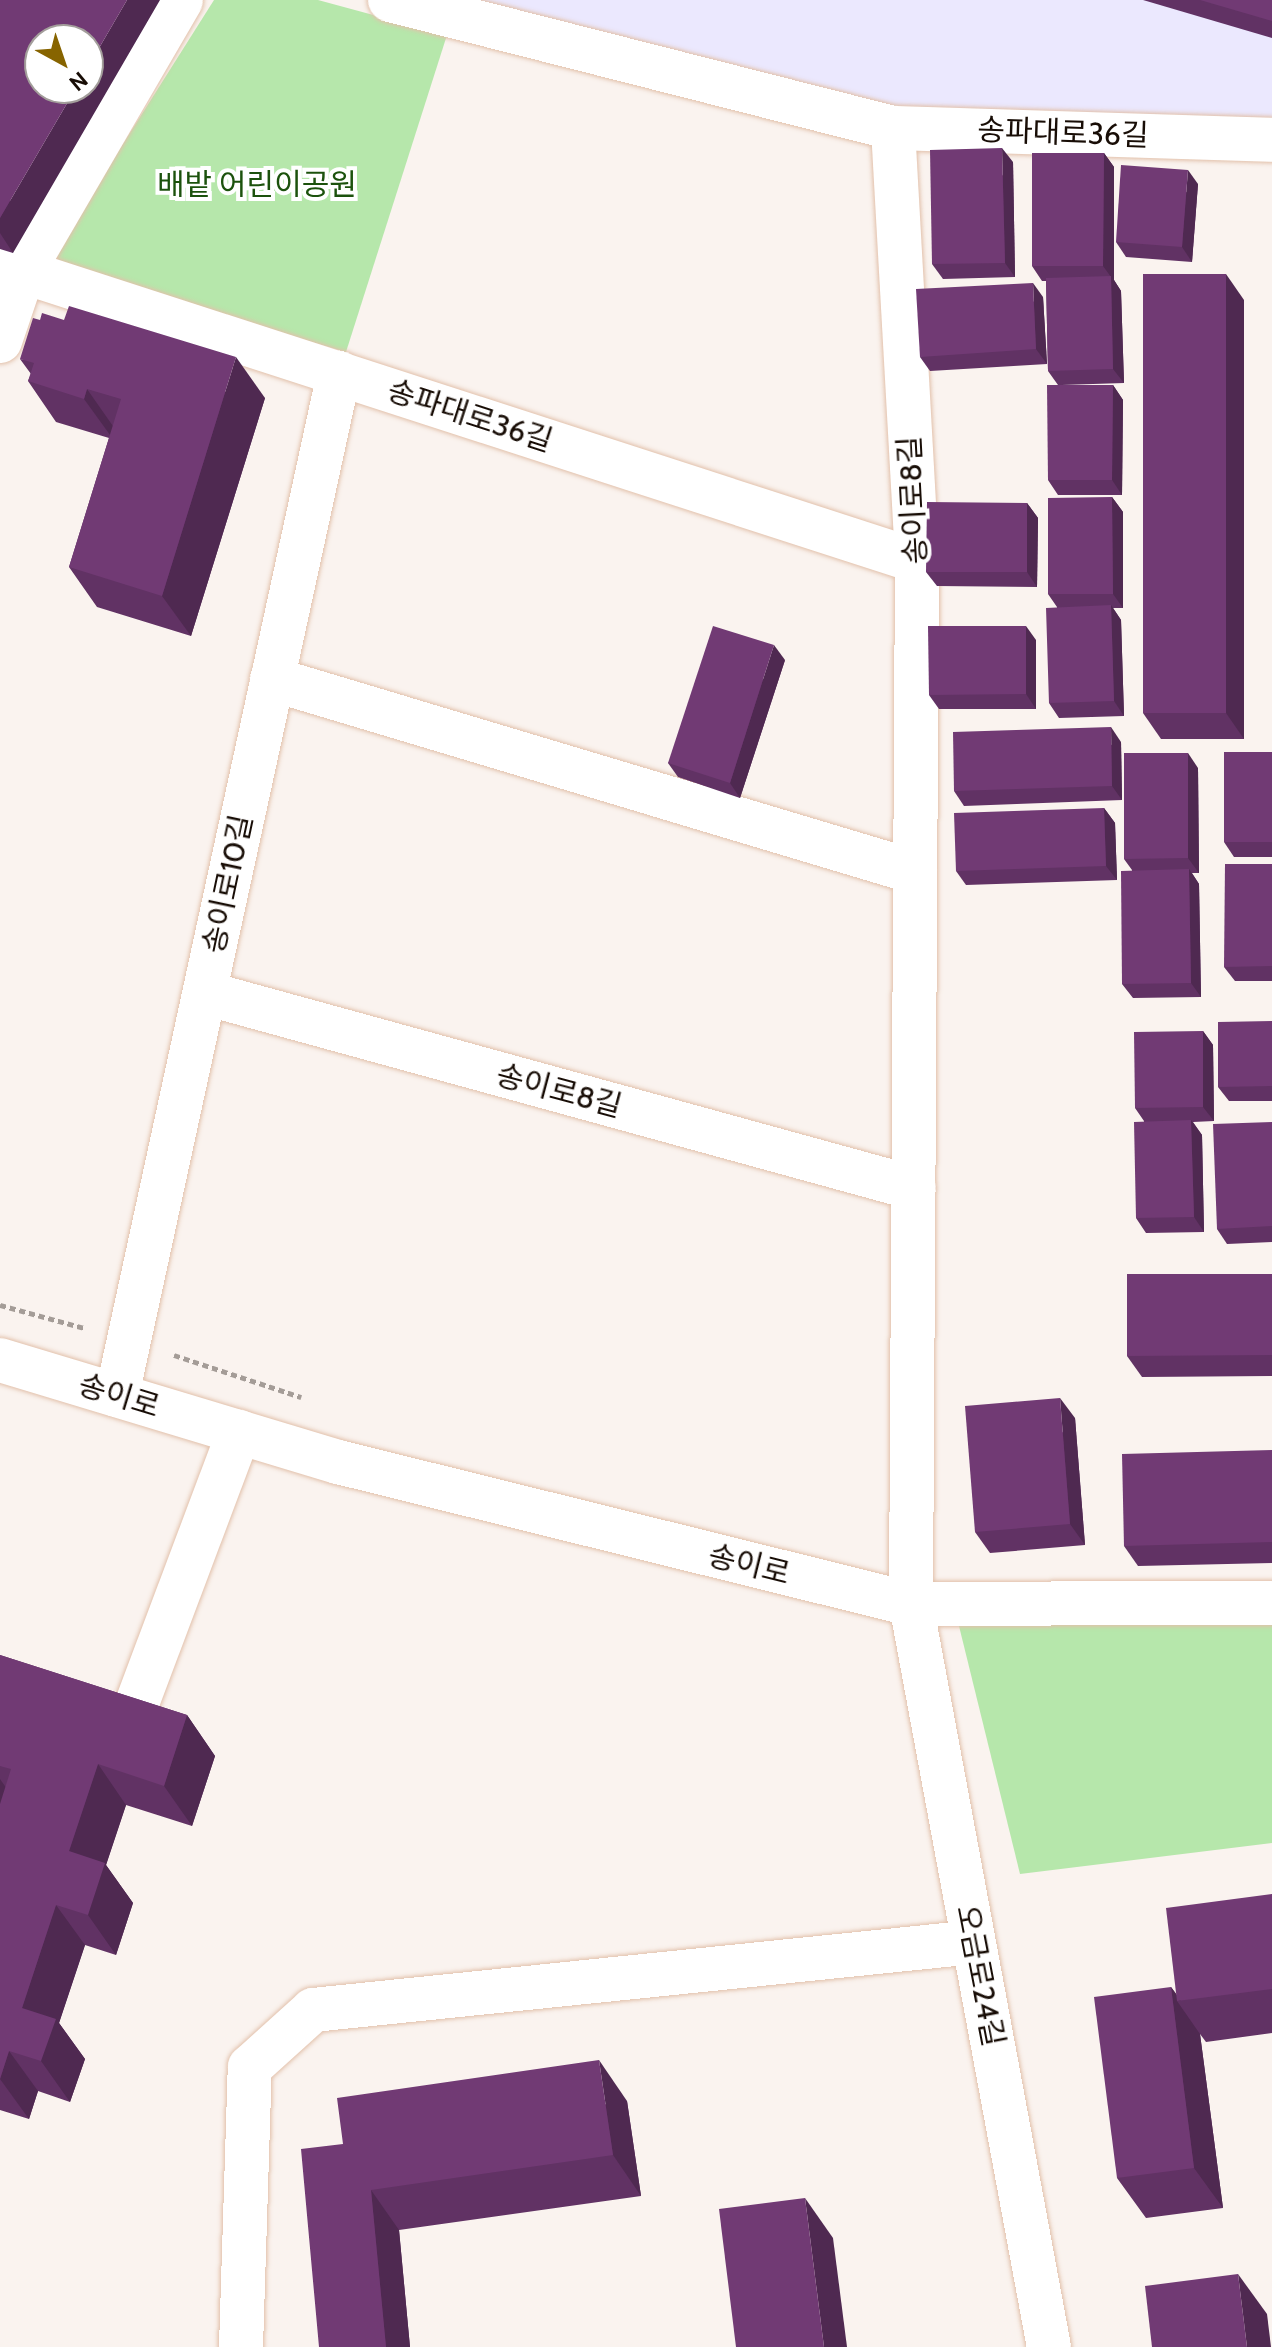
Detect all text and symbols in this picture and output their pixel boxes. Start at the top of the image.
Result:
north arrow [24,24,104,104]
text: N [64,66,93,97]
street label: 송파대로36길 [977,112,1149,154]
park label: 배밭 어린이공원 [157,167,357,203]
street label: 송파대로36길 [383,372,557,460]
street label: 송이로8길 [892,435,934,565]
street label: 송이로10길 [196,811,260,957]
street label: 송이로8길 [492,1057,626,1125]
street label: 송이로 [74,1367,164,1425]
street label: 송이로 [704,1538,794,1592]
street label: 오금로24길 [949,1902,1011,2050]

